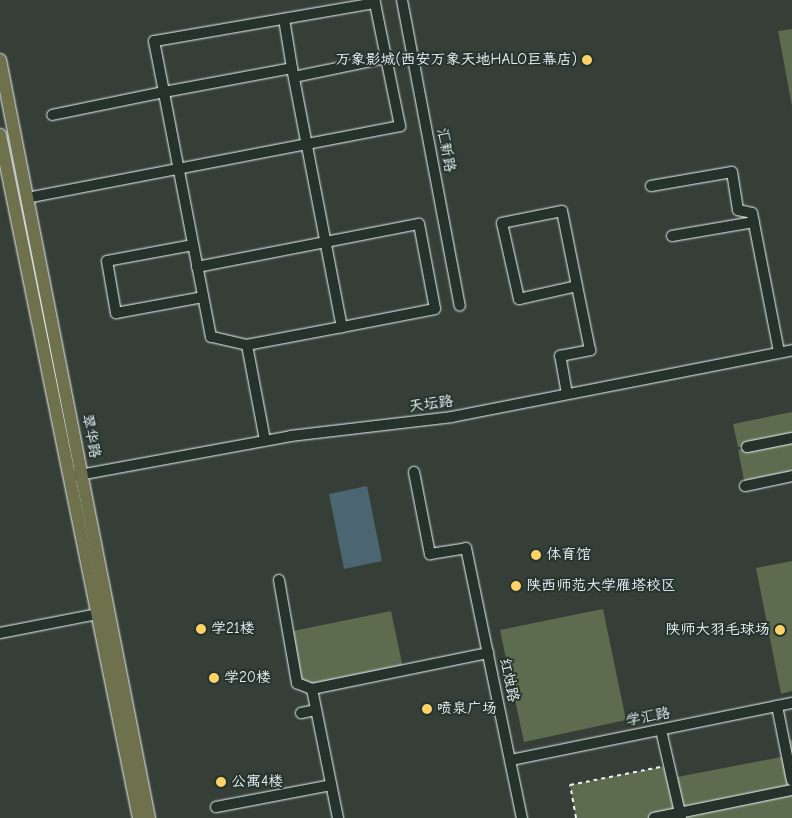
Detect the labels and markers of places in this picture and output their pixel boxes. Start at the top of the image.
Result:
place label: 万象影城(西安万象天地HALO巨幕店) [335,51,577,69]
marker: 万象影城(西安万象天地HALO巨幕店) [581,54,593,66]
place label: 体育馆 [546,546,591,564]
marker: 体育馆 [530,549,542,561]
place label: 陕西师范大学雁塔校区 [526,577,676,595]
marker: 陕西师范大学雁塔校区 [510,580,522,592]
place label: 学21楼 [211,620,255,638]
place label: 陕师大羽毛球场 [665,621,770,639]
marker: 学21楼 [195,623,207,635]
marker: 陕师大羽毛球场 [774,624,786,636]
place label: 学20楼 [224,669,271,687]
marker: 学20楼 [208,672,220,684]
place label: 喷泉广场 [437,700,497,718]
marker: 喷泉广场 [421,703,433,715]
place label: 公寓4楼 [231,773,283,791]
marker: 公寓4楼 [215,776,227,788]

